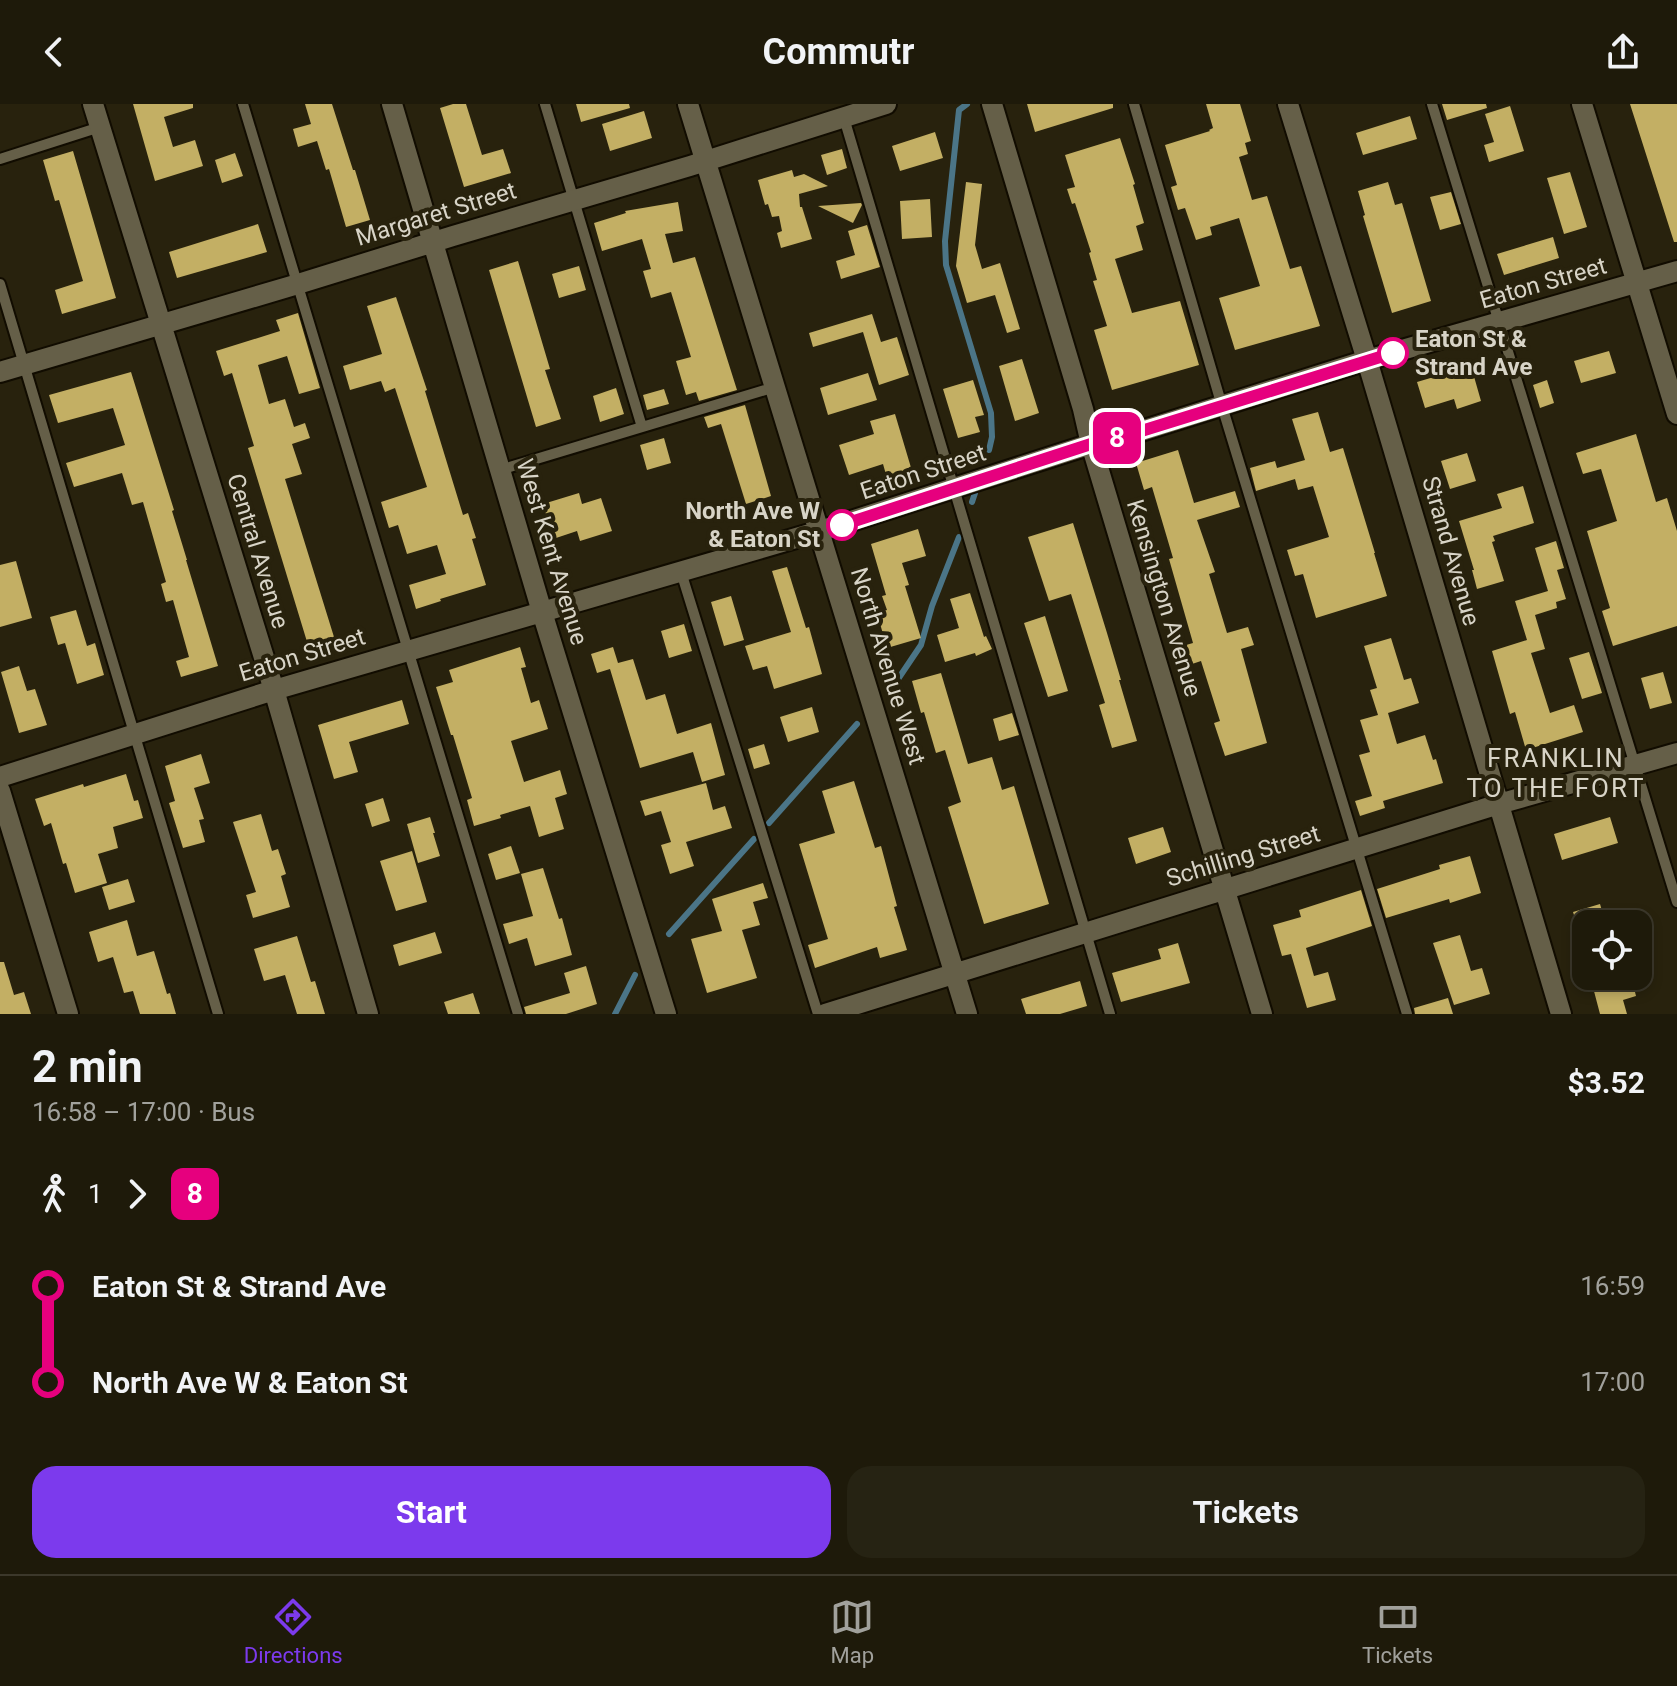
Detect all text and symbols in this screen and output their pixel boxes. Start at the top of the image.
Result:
icon: back [32,30,76,74]
icon: share [1601,30,1645,74]
text: Commutr [763,31,914,73]
street label: Margaret Street [352,176,520,252]
street label: Eaton Street [1476,252,1610,314]
place label: Eaton St & Strand Ave [1415,325,1533,381]
marker: Eaton St & Strand Ave [1378,338,1408,368]
line badge: 8 [1091,412,1143,464]
text: 8 [1109,421,1125,454]
street label: Eaton Street [857,438,990,505]
street label: West Kent Avenue [510,456,594,648]
street label: Central Avenue [221,470,295,632]
street label: Strand Avenue [1416,473,1486,629]
street label: Kensington Avenue [1121,496,1207,700]
place label: North Ave W & Eaton St [685,497,820,553]
marker: North Ave W & Eaton St [827,510,857,540]
street label: North Avenue West [845,564,931,768]
street label: Eaton Street [235,622,369,687]
district label: FRANKLIN TO THE FORT [1466,743,1646,803]
street label: Schilling Street [1163,819,1323,893]
map controls [1572,910,1652,990]
button: locate [1572,910,1652,990]
text: 2 min [32,1041,143,1093]
text: $3.52 [1567,1065,1645,1100]
text: 16:58 – 17:00 · Bus [32,1097,255,1127]
icon: walk [32,1172,76,1216]
icon: forward [115,1172,159,1216]
text: 8 [187,1177,203,1210]
text: 1 [88,1179,103,1209]
text: Eaton St & Strand Ave [92,1269,386,1304]
text: 16:59 [1580,1271,1645,1301]
text: North Ave W & Eaton St [92,1365,408,1400]
text: 17:00 [1580,1367,1645,1397]
button: Start [32,1466,831,1558]
button: Tickets [847,1466,1645,1558]
tab: Directions [244,1595,343,1668]
tab: Map [830,1595,874,1668]
tab: Tickets [1362,1595,1433,1668]

